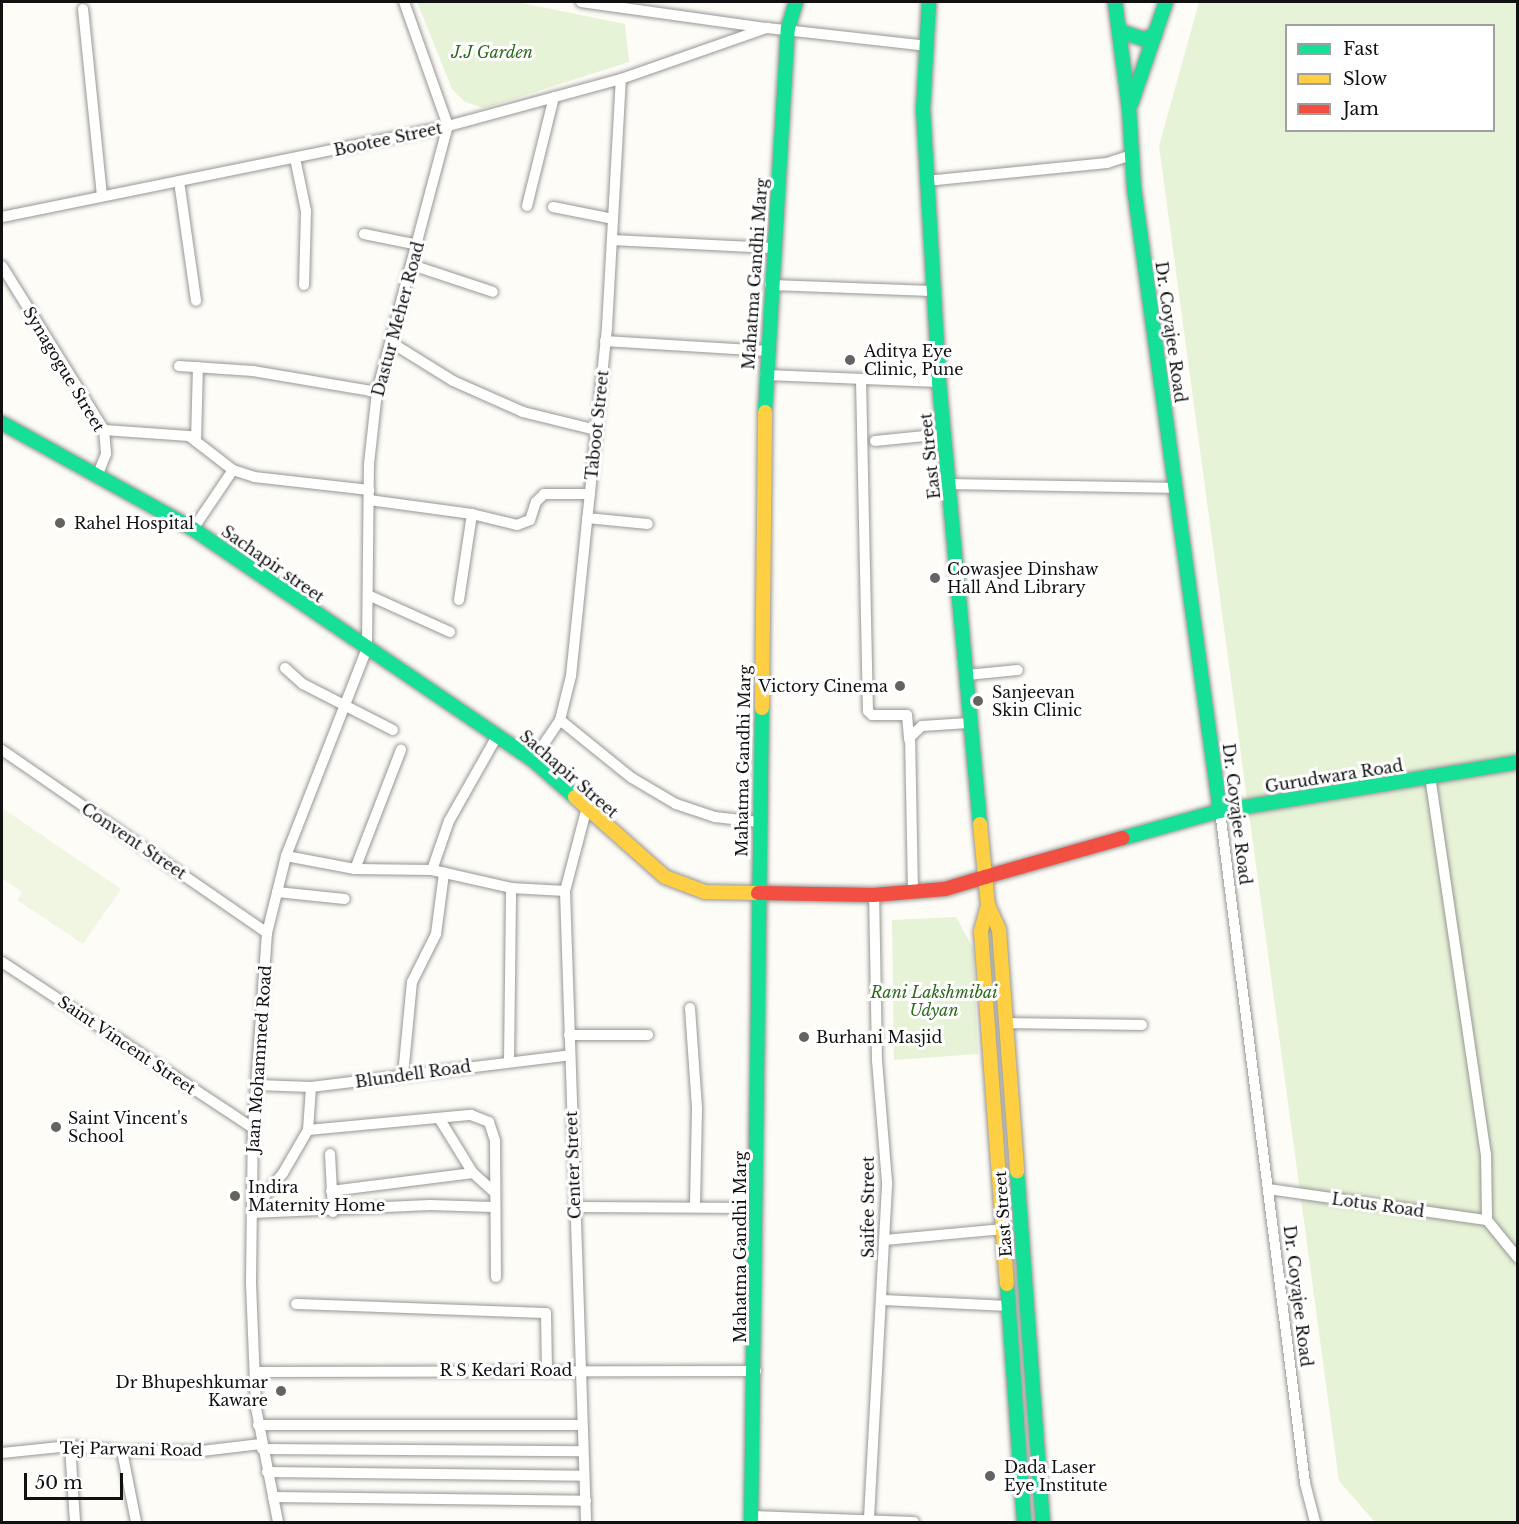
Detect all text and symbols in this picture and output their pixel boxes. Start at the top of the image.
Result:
legend [1285,24,1495,132]
text: Fast [1343,38,1379,60]
park label: J.J Garden [451,42,533,62]
text: Slow [1343,68,1387,90]
text: Jam [1343,98,1379,120]
street label: Bootee Street [332,118,444,160]
street label: Mahatma Gandhi Marg [739,178,771,370]
street label: Dastur Meher Road [368,239,428,399]
street label: Dr. Coyajee Road [1152,260,1190,404]
street label: Synagogue Street [19,303,109,435]
place label: Aditya Eye Clinic, Pune [864,341,963,379]
marker: Aditya Eye Clinic, Pune [841,351,859,369]
street label: Taboot Street [582,369,612,481]
street label: East Street [916,412,944,500]
place label: Rahel Hospital [74,513,194,533]
marker: Rahel Hospital [51,514,69,532]
street label: Sachapir street [218,521,328,607]
place label: Cowasjee Dinshaw Hall And Library [947,559,1098,597]
marker: Cowasjee Dinshaw Hall And Library [928,571,942,585]
street label: Mahatma Gandhi Marg [732,665,754,857]
place label: Victory Cinema [758,676,888,696]
marker: Victory Cinema [893,679,907,693]
place label: Sanjeevan Skin Clinic [992,682,1082,720]
marker: Sanjeevan Skin Clinic [969,692,987,710]
street label: Sachapir Street [516,726,622,822]
street label: Dr. Coyajee Road [1219,742,1255,886]
street label: Gurudwara Road [1264,756,1404,796]
street label: Convent Street [78,799,190,883]
street label: Jaan Mohammed Road [243,965,275,1153]
park label: Rani Lakshmibai Udyan [870,982,998,1020]
street label: Saint Vincent Street [54,992,200,1098]
place label: Burhani Masjid [816,1027,942,1047]
marker: Burhani Masjid [797,1030,811,1044]
street label: Blundell Road [354,1056,472,1092]
place label: Saint Vincent's School [68,1108,188,1146]
street label: Center Street [562,1110,584,1220]
marker: Saint Vincent's School [49,1120,63,1134]
street label: Mahatma Gandhi Marg [730,1151,750,1343]
street label: Saifee Street [858,1156,878,1258]
street label: East Street [990,1170,1016,1258]
place label: Indira Maternity Home [248,1177,386,1215]
marker: Indira Maternity Home [226,1187,244,1205]
street label: Lotus Road [1330,1189,1426,1221]
street label: Dr. Coyajee Road [1280,1224,1316,1368]
street label: R S Kedari Road [439,1360,573,1380]
place label: Dr Bhupeshkumar Kaware [115,1372,268,1410]
marker: Dr Bhupeshkumar Kaware [272,1382,290,1400]
street label: Tej Parwani Road [59,1438,203,1460]
place label: Dada Laser Eye Institute [1004,1457,1107,1495]
scale bar [27,1461,126,1499]
marker: Dada Laser Eye Institute [981,1467,999,1485]
text: 50 m [35,1472,83,1494]

